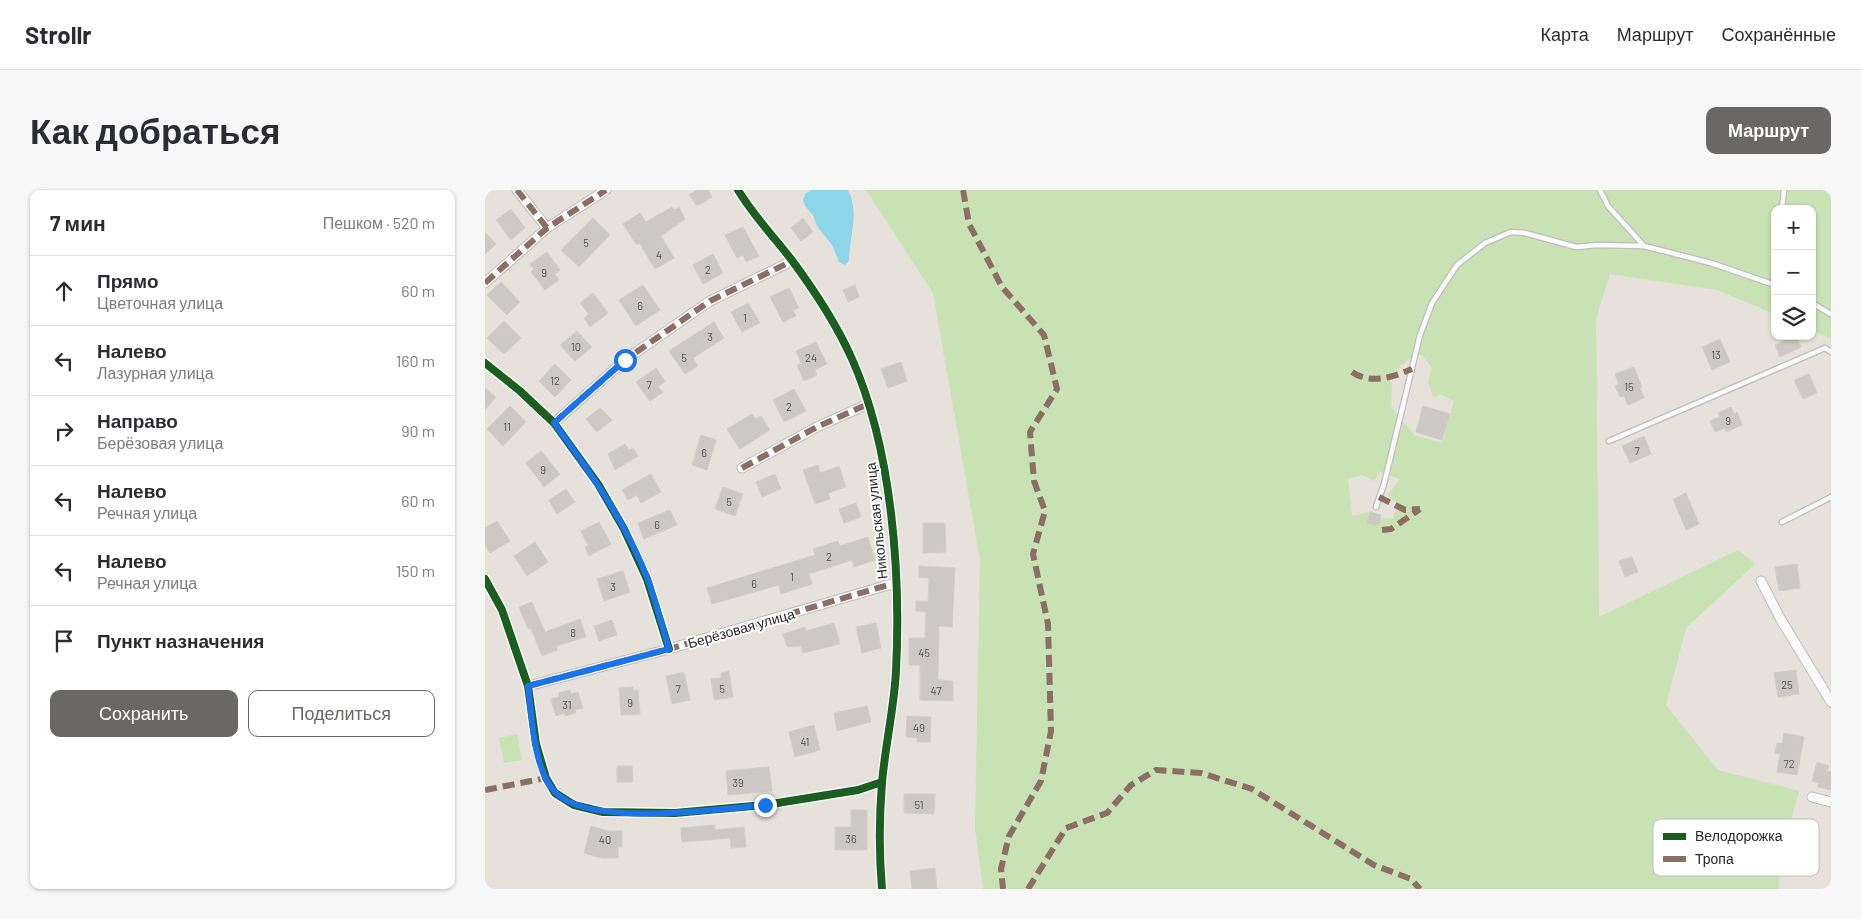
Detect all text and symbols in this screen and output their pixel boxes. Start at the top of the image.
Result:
text: Strollr [25,20,92,49]
text: Карта [1541,23,1589,45]
text: Маршрут [1617,23,1693,45]
text: Сохранённые [1721,23,1836,45]
button: Маршрут [1706,107,1831,154]
text: Как добраться [30,109,280,151]
map controls [1771,205,1816,340]
button: + [1771,205,1816,250]
text: 7 мин [50,210,106,235]
text: Пешком · 520 m [323,213,435,232]
house number: 5 [583,236,589,249]
house number: 4 [656,248,662,261]
button: − [1771,250,1816,295]
house number: 2 [705,263,711,276]
house number: 9 [541,266,547,279]
text: Прямо [97,269,159,292]
icon: ahead [50,277,78,305]
text: 60 m [401,281,435,300]
text: Цветочная улица [97,293,223,312]
button: layers [1771,295,1816,340]
house number: 6 [637,299,643,312]
house number: 1 [743,311,747,324]
house number: 3 [707,330,713,343]
text: Налево [97,339,167,362]
house number: 10 [571,340,581,353]
icon: left [50,347,78,375]
house number: 13 [1711,348,1721,361]
route start [614,349,637,372]
text: 160 m [396,351,435,370]
house number: 5 [681,351,687,364]
house number: 24 [805,351,817,364]
text: Лазурная улица [97,363,214,382]
house number: 12 [550,374,560,387]
house number: 7 [646,378,652,391]
house number: 15 [1624,380,1634,393]
house number: 2 [786,400,792,413]
text: Направо [97,409,178,432]
house number: 9 [1725,414,1731,427]
icon: right [50,417,78,445]
house number: 11 [503,420,511,433]
text: 90 m [401,421,435,440]
text: Берёзовая улица [97,433,223,452]
house number: 7 [1634,444,1640,457]
house number: 6 [701,446,707,459]
street label: Никольская улица [861,462,891,580]
house number: 9 [540,463,546,476]
text: Налево [97,479,167,502]
icon: left [50,487,78,515]
text: 60 m [401,491,435,510]
house number: 5 [726,495,732,508]
text: Речная улица [97,503,197,522]
house number: 6 [654,518,660,531]
text: Налево [97,549,167,572]
house number: 2 [826,550,832,563]
icon: left [50,557,78,585]
text: 150 m [396,561,435,580]
house number: 1 [790,570,794,583]
text: Речная улица [97,573,197,592]
house number: 6 [751,577,757,590]
house number: 3 [610,580,616,593]
street label: Берёзовая улица [686,605,797,651]
house number: 8 [570,626,576,639]
icon: arrive [50,627,78,655]
text: Пункт назначения [97,629,264,652]
house number: 45 [918,646,930,659]
house number: 25 [1781,678,1793,691]
house number: 7 [675,682,681,695]
house number: 5 [719,682,725,695]
house number: 47 [931,684,941,697]
button: Сохранить [50,690,238,737]
button: Поделиться [248,690,435,737]
house number: 9 [627,696,633,709]
house number: 31 [562,698,572,711]
house number: 49 [913,721,925,734]
house number: 41 [801,735,809,748]
house number: 72 [1783,757,1795,770]
house number: 39 [732,776,744,789]
route end [754,794,777,817]
house number: 51 [914,798,924,811]
legend [1653,819,1819,876]
text: Велодорожка [1695,827,1783,844]
house number: 36 [845,832,857,845]
house number: 40 [599,833,611,846]
text: Тропа [1695,850,1734,867]

